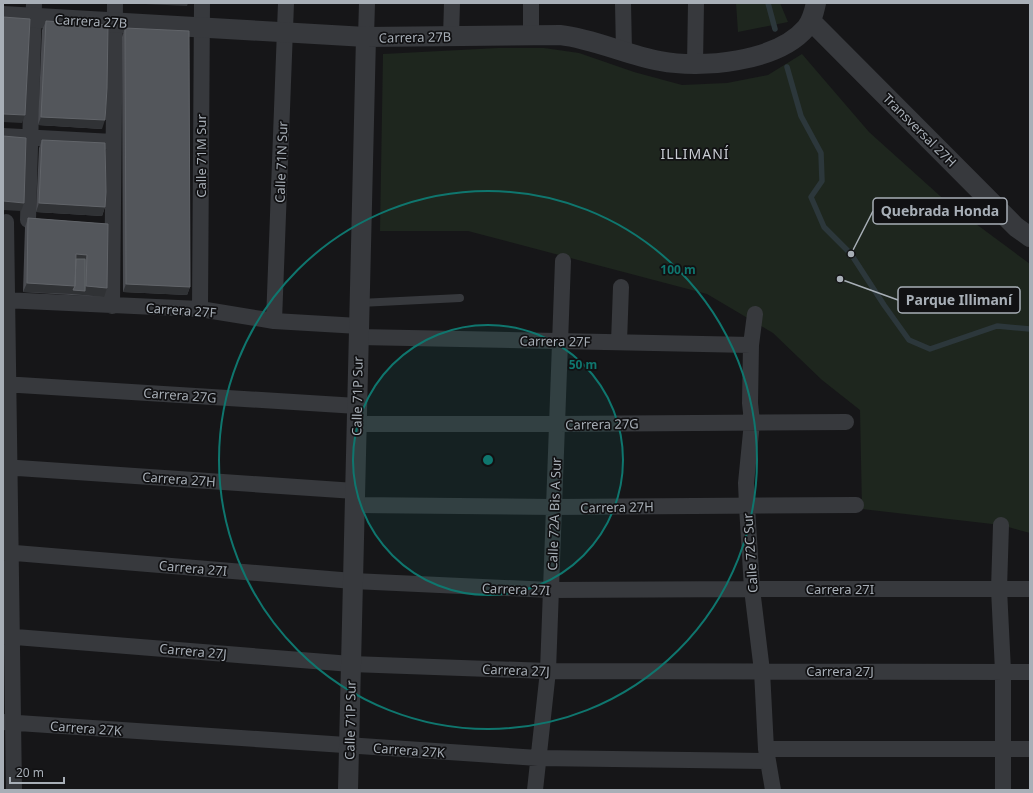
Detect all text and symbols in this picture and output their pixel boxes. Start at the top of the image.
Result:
street label: Carrera 27B [54,10,128,32]
street label: Carrera 27B [379,27,451,47]
street label: Transversal 27H [879,89,961,171]
street label: Calle 71M Sur [192,114,210,198]
street label: Calle 71N Sur [271,120,291,203]
district label: ILLIMANÍ [660,144,730,163]
callout: Quebrada Honda [873,198,1007,224]
text: Quebrada Honda [881,201,999,220]
text: 100 m [660,261,696,278]
callout: Parque Illimaní [898,287,1020,313]
text: Parque Illimaní [906,290,1013,309]
street label: Carrera 27F [145,299,217,321]
street label: Carrera 27F [519,331,591,351]
street label: Calle 71P Sur [347,355,367,436]
text: 50 m [569,356,597,373]
street label: Carrera 27G [143,383,217,407]
street label: Carrera 27G [565,414,639,434]
centre of rings [481,453,495,467]
street label: Calle 72A Bis A Sur [543,457,565,571]
street label: Carrera 27H [142,467,216,491]
street label: Carrera 27H [580,497,654,517]
street label: Calle 72C Sur [738,512,762,593]
street label: Carrera 27I [158,556,228,580]
street label: Carrera 27I [482,579,550,599]
street label: Carrera 27I [806,580,874,598]
street label: Carrera 27J [159,639,227,663]
street label: Carrera 27J [482,660,550,680]
street label: Carrera 27J [806,662,874,680]
street label: Calle 71P Sur [340,679,360,760]
street label: Carrera 27K [49,717,123,740]
street label: Carrera 27K [372,739,446,762]
scale bar [10,759,64,785]
text: 20 m [16,764,44,781]

